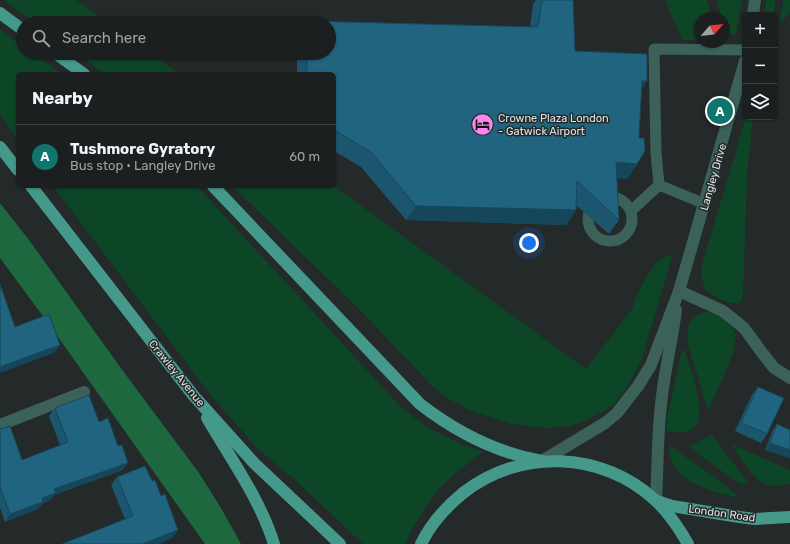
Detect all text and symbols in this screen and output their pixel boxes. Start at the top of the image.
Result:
north arrow [694,12,730,48]
map controls [742,12,778,120]
button: + [742,12,778,48]
search box [16,16,336,60]
icon: search [30,27,52,49]
text: Search here [62,29,146,47]
button: − [742,48,778,84]
button: layers [742,84,778,120]
text: Nearby [32,88,93,108]
pin: A [707,96,733,126]
hotel icon: Crowne Plaza London - Gatwick Airport [469,111,495,137]
place label: Crowne Plaza London - Gatwick Airport [498,112,609,138]
text: Tushmore Gyratory [70,140,215,158]
street label: Langley Drive [698,142,729,212]
text: A [40,149,50,164]
text: 60 m [289,149,320,164]
text: Bus stop · Langley Drive [70,158,216,173]
your location [519,233,539,253]
street label: Crawley Avenue [146,338,207,409]
street label: London Road [688,502,756,525]

